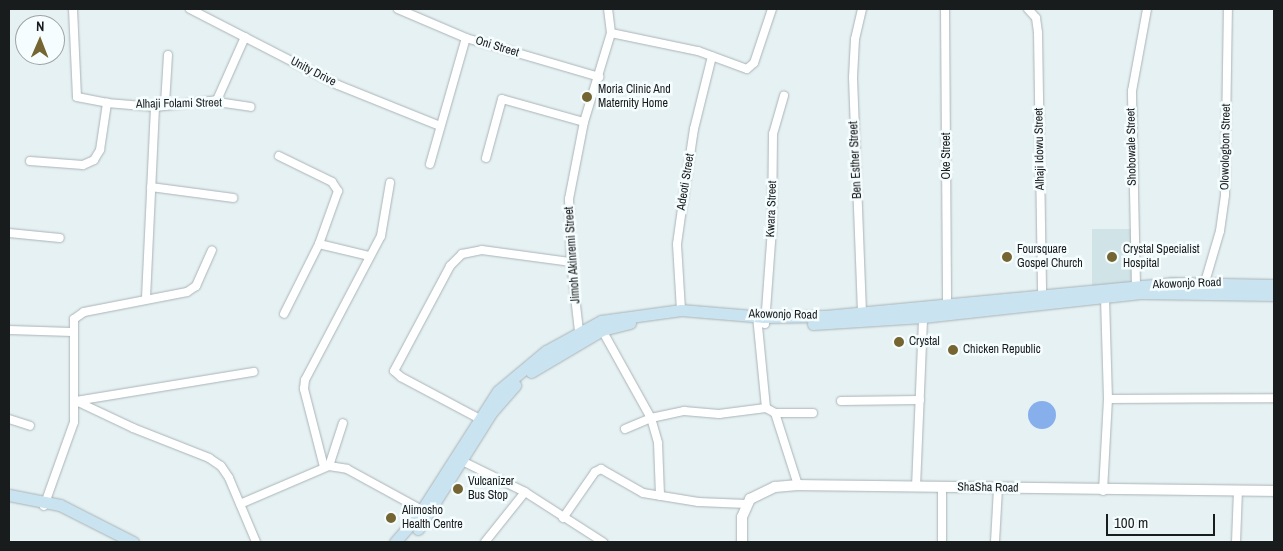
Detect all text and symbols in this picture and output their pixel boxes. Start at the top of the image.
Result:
north arrow [15,15,65,65]
text: N [36,17,45,35]
street label: Oni Street [473,34,521,60]
street label: Unity Drive [288,54,338,90]
place label: Moria Clinic And Maternity Home [598,83,671,111]
marker: Moria Clinic And Maternity Home [580,90,594,104]
street label: Alhaji Folami Street [136,96,222,112]
street label: Olowologbon Street [1218,104,1234,190]
street label: Alhaji Idowu Street [1032,108,1048,190]
street label: Shobowale Street [1124,108,1140,186]
street label: Ben Esther Street [847,121,865,199]
street label: Oke Street [940,132,954,180]
street label: Adeoti Street [674,153,698,211]
street label: Kwara Street [764,180,780,238]
street label: Jimoh Akinremi Street [562,206,584,304]
place label: Foursquare Gospel Church [1017,243,1083,271]
place label: Crystal Specialist Hospital [1123,243,1200,271]
marker: Crystal Specialist Hospital [1105,250,1119,264]
marker: Foursquare Gospel Church [1001,251,1013,263]
street label: Akowonjo Road [1152,276,1222,292]
street label: Akowonjo Road [748,307,818,323]
place label: Crystal [909,335,940,349]
marker: Crystal [893,336,905,348]
place label: Chicken Republic [963,343,1041,357]
marker: Chicken Republic [947,344,959,356]
place label: Vulcanizer Bus Stop [468,475,514,503]
street label: ShaSha Road [957,480,1019,496]
marker: Vulcanizer Bus Stop [452,483,464,495]
place label: Alimosho Health Centre [402,504,463,532]
scale bar [1108,504,1217,536]
marker: Alimosho Health Centre [384,511,398,525]
text: 100 m [1114,512,1148,533]

